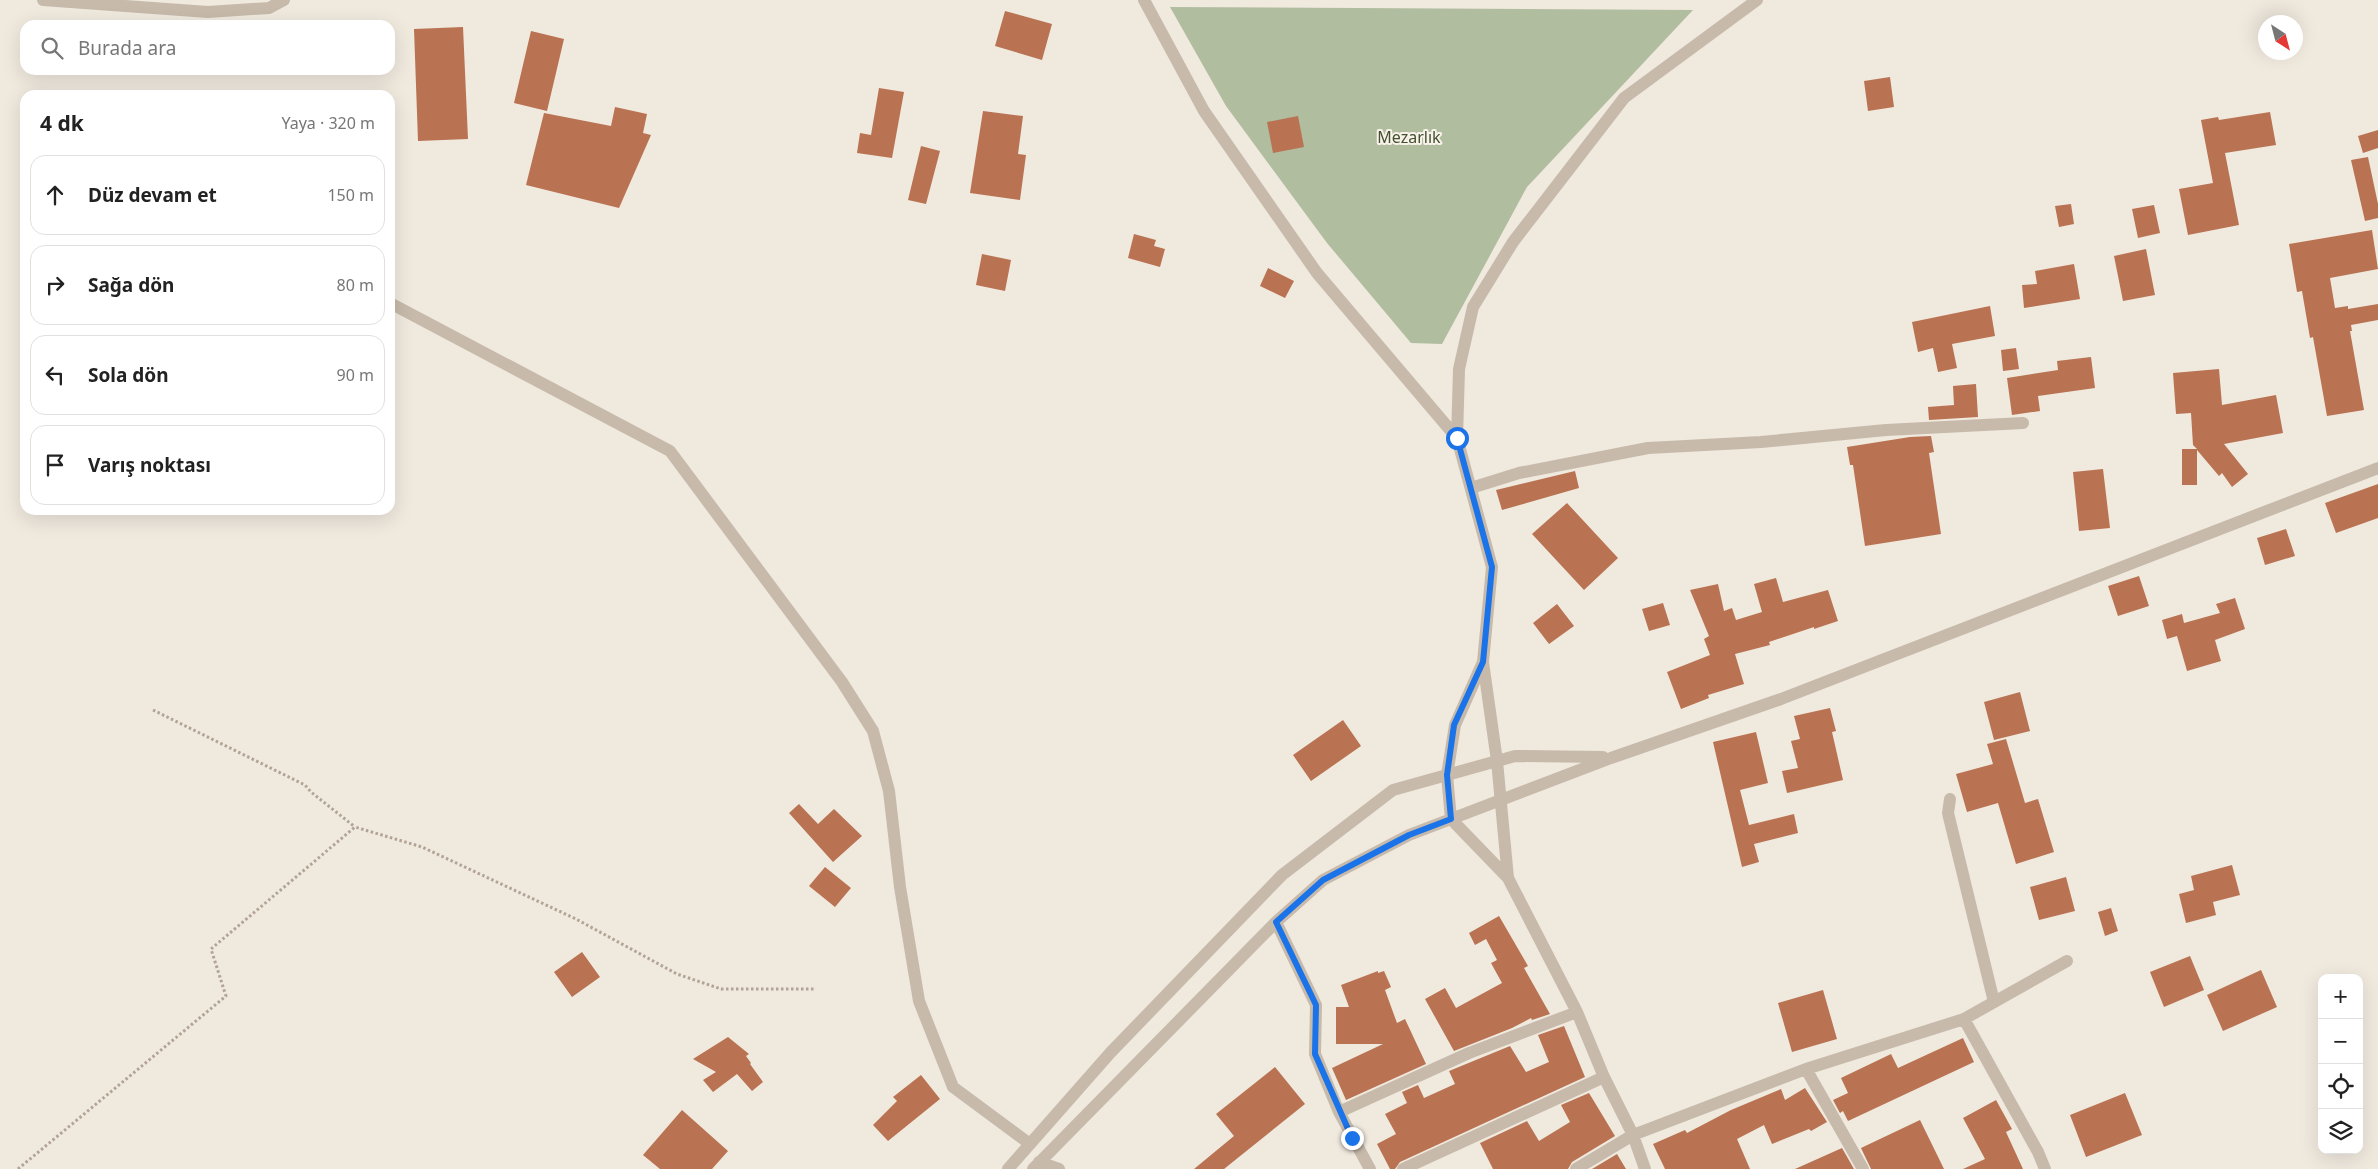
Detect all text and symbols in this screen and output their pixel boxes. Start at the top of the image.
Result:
north arrow [2258,15,2303,60]
search box [20,20,395,75]
icon: search [38,34,66,62]
text: Burada ara [78,35,176,61]
text: 4 dk [40,109,84,137]
text: Yaya · 320 m [281,112,375,134]
park label: Mezarlık [1377,126,1441,148]
icon: ahead [41,181,69,209]
text: Düz devam et [88,182,217,208]
text: 150 m [327,184,374,206]
icon: right [41,271,69,299]
text: Sağa dön [88,272,174,298]
text: 80 m [337,274,374,296]
icon: left [41,361,69,389]
text: Sola dön [88,362,169,388]
text: 90 m [337,364,374,386]
route start [1446,427,1469,450]
icon: arrive [41,451,69,479]
text: Varış noktası [88,452,211,478]
map controls [2318,974,2363,1154]
button: + [2318,974,2363,1019]
button: − [2318,1019,2363,1064]
button: locate [2318,1064,2363,1109]
button: layers [2318,1109,2363,1154]
route end [1341,1127,1364,1150]

